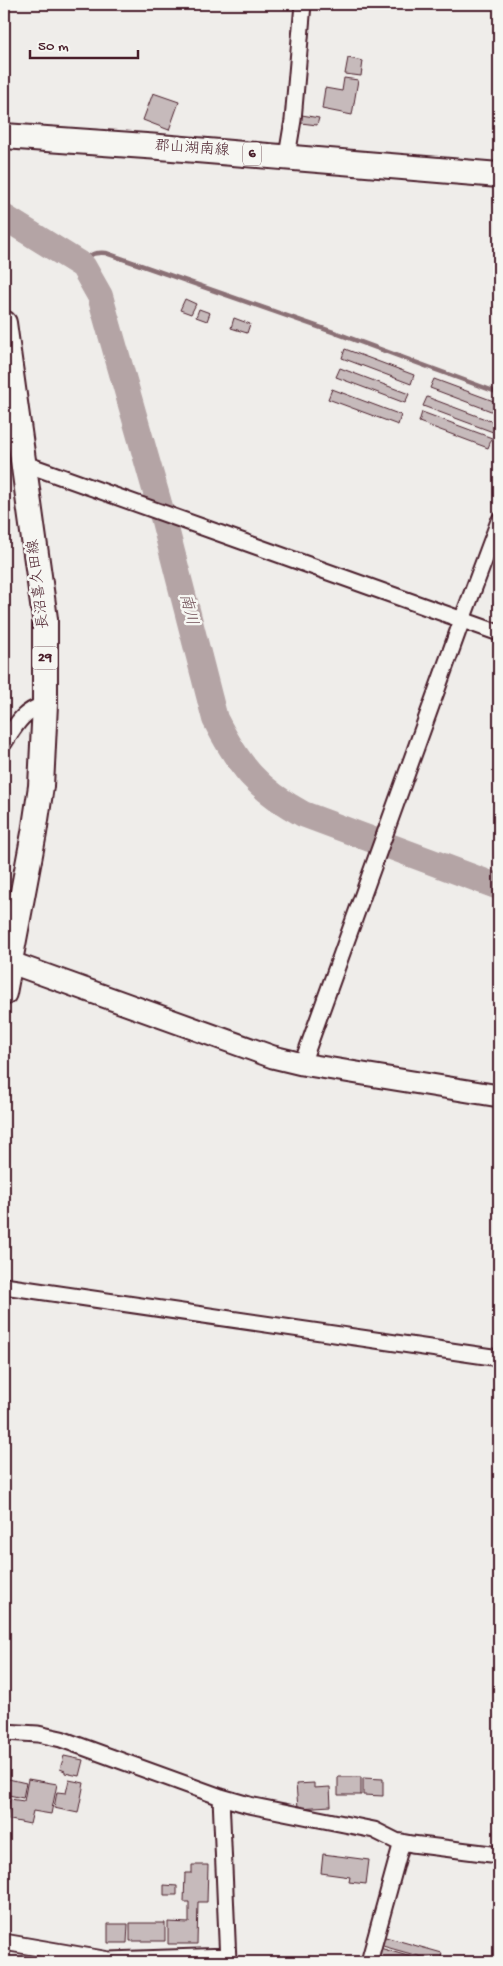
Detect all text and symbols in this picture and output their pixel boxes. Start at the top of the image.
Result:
scale bar [30,28,138,60]
text: 50 m [38,38,69,56]
street label: 郡山湖南線 [154,136,230,161]
road number: 6 [243,142,261,166]
street label: 長沼喜久田線 [24,538,53,630]
water label: 南川 [174,592,202,628]
road number: 29 [32,646,58,670]

